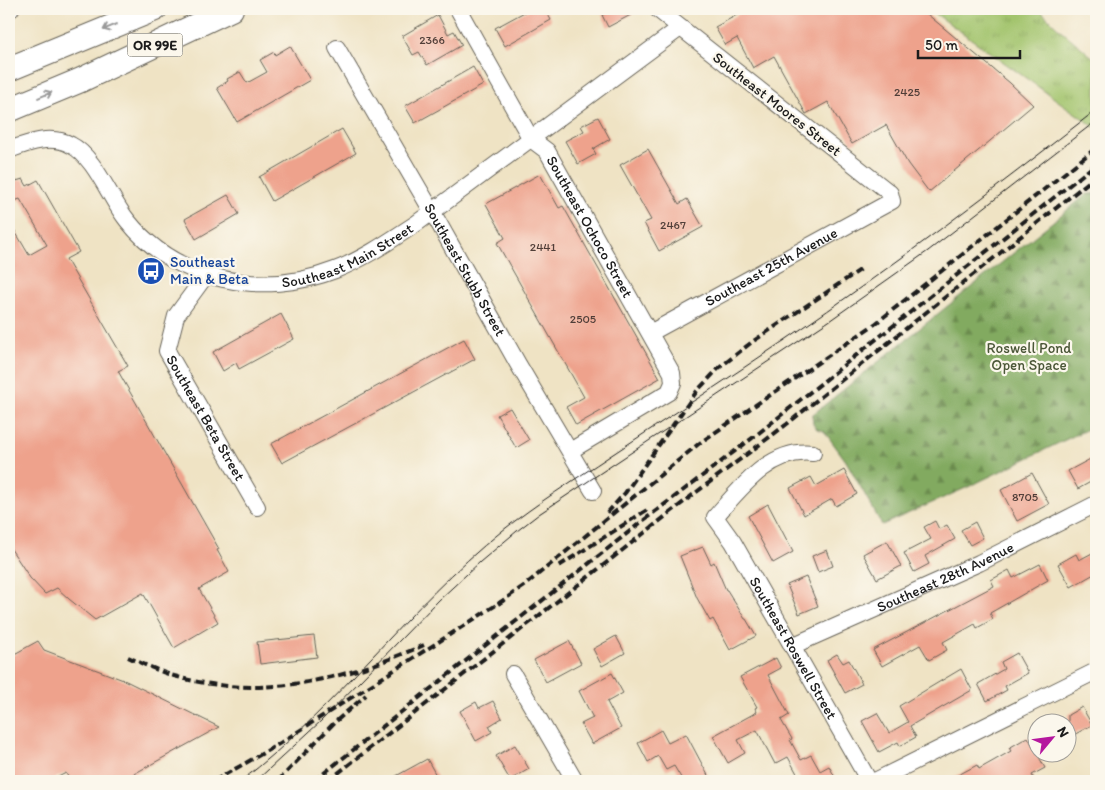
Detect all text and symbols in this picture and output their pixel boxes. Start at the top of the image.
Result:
one-way arrow [103,23,118,33]
scale bar [918,28,1020,60]
house number: 2366 [419,33,445,47]
road number: OR 99E [128,34,182,56]
text: 50 m [925,36,958,54]
street label: Southeast Moores Street [709,48,845,160]
house number: 2425 [894,85,920,99]
one-way arrow [37,90,52,100]
street label: Southeast Ochoco Street [543,153,637,301]
street label: Southeast Stubb Street [420,200,510,340]
house number: 2467 [660,218,686,232]
street label: Southeast Main Street [281,219,417,291]
street label: Southeast 25th Avenue [702,224,841,310]
house number: 2441 [530,240,557,254]
place label: Southeast Main & Beta [170,253,249,288]
bus stop icon: Southeast Main & Beta [136,256,166,286]
house number: 2505 [570,312,596,326]
park label: Roswell Pond Open Space [987,339,1071,374]
street label: Southeast Beta Street [162,352,249,484]
house number: 8705 [1012,490,1038,504]
street label: Southeast 28th Avenue [874,538,1017,616]
street label: Southeast Roswell Street [746,573,841,723]
north arrow [1028,712,1078,762]
text: N [1053,724,1073,740]

